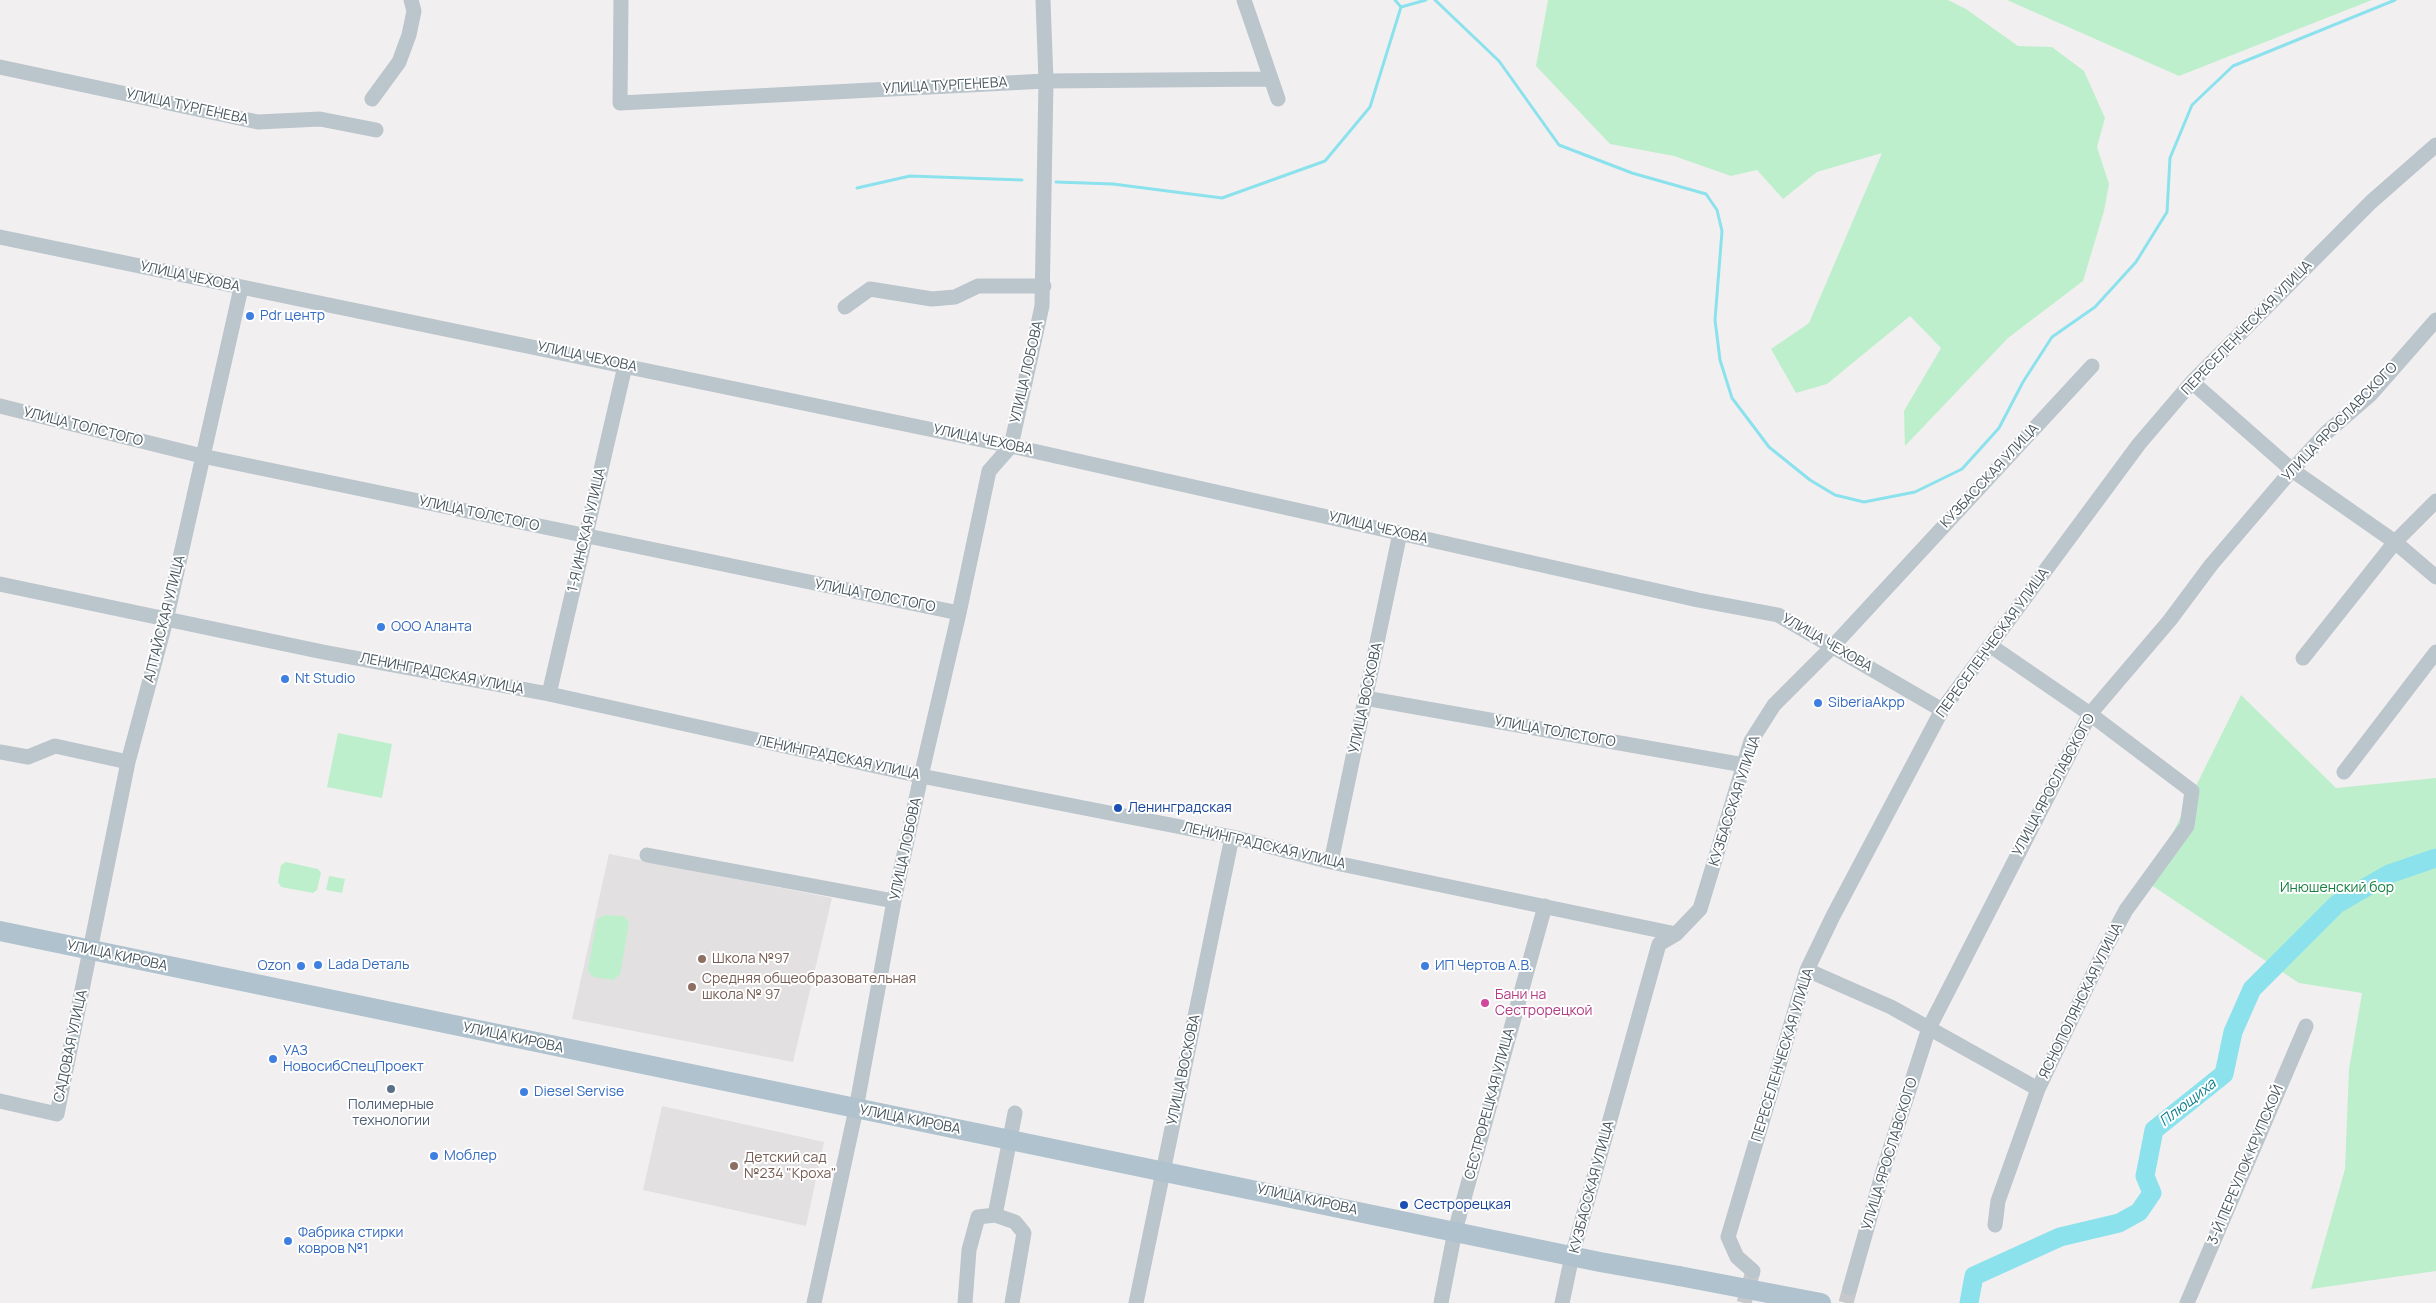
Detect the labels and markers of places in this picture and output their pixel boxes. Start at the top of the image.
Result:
place label: Pdr центр [260,308,325,324]
marker: Pdr центр [244,310,256,322]
place label: ООО Аланта [391,619,472,635]
marker: ООО Аланта [375,621,387,633]
place label: Nt Studio [295,671,355,687]
marker: Nt Studio [279,673,291,685]
place label: SiberiaAkpp [1828,695,1905,711]
marker: SiberiaAkpp [1812,697,1824,709]
place label: Ленинградская [1128,800,1232,816]
marker: Ленинградская [1112,802,1124,814]
place label: Школа №97 [712,951,789,967]
marker: Школа №97 [696,953,708,965]
place label: Lada Dеталь [328,957,409,973]
place label: Ozon [257,958,291,974]
place label: ИП Чертов А.В. [1435,958,1532,974]
marker: Lada Dеталь [312,959,324,971]
marker: Ozon [295,960,307,972]
marker: ИП Чертов А.В. [1419,960,1431,972]
place label: Средняя общеобразовательная школа № 97 [702,971,916,1004]
marker: Средняя общеобразовательная школа № 97 [686,981,698,993]
place label: Бани на Сестрорецкой [1495,987,1593,1020]
marker: Бани на Сестрорецкой [1479,997,1491,1009]
place label: УАЗ НовосибСпецПроект [283,1043,424,1076]
marker: УАЗ НовосибСпецПроект [267,1053,279,1065]
marker: Полимерные технологии [385,1083,397,1095]
place label: Diesel Servise [534,1084,624,1100]
marker: Diesel Servise [518,1086,530,1098]
place label: Полимерные технологии [348,1097,434,1130]
place label: Моблер [444,1148,497,1164]
marker: Моблер [428,1150,440,1162]
place label: Детский сад №234 "Кроха" [744,1150,837,1182]
marker: Детский сад №234 "Кроха" [728,1160,740,1172]
place label: Сестрорецкая [1414,1197,1511,1213]
marker: Сестрорецкая [1398,1199,1410,1211]
place label: Фабрика стирки ковров №1 [298,1225,403,1258]
marker: Фабрика стирки ковров №1 [282,1235,294,1247]

